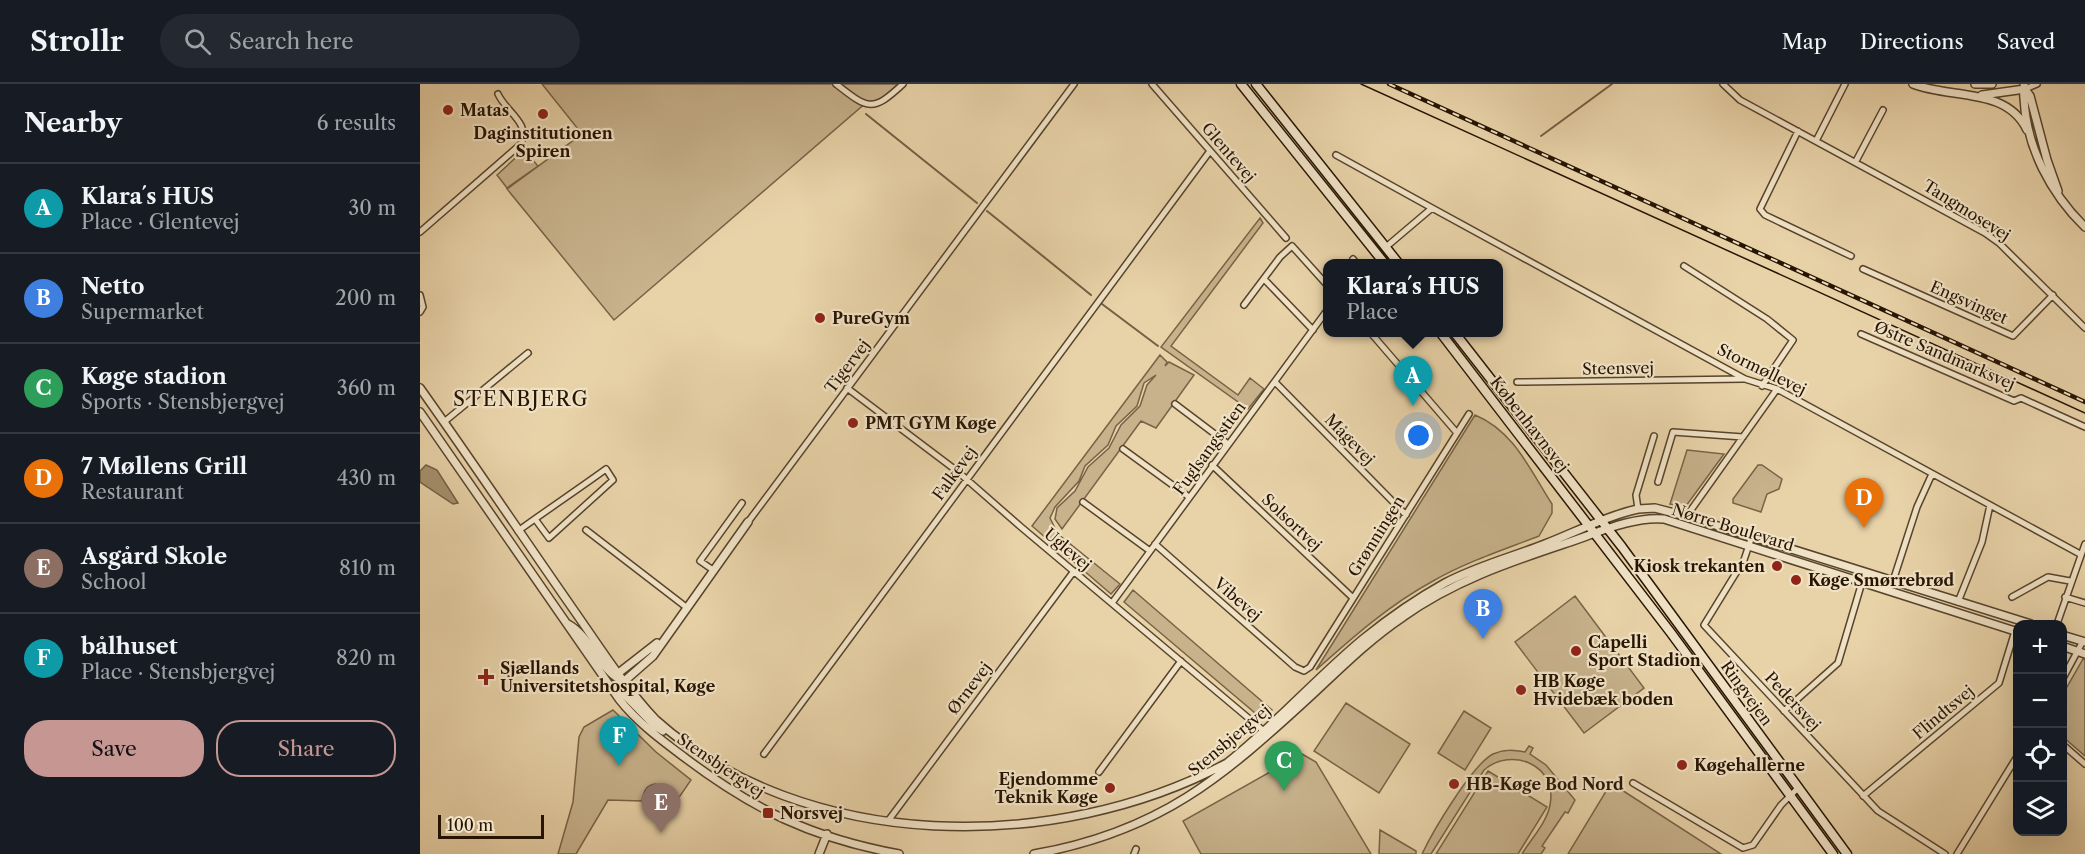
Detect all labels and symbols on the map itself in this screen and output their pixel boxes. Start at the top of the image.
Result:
place label: Matas [460,100,509,120]
marker: Matas [441,103,455,117]
marker: Daginstitutionen Spiren [536,107,550,121]
street label: Glentevej [1198,118,1260,186]
place label: Daginstitutionen Spiren [473,123,613,161]
street label: Tangmosevej [1920,175,2014,245]
street label: Engsvinget [1927,276,2011,328]
place label: PureGym [832,308,910,328]
marker: PureGym [813,311,827,325]
street label: Østre Sandmarksvej [1872,316,2018,394]
street label: Tigervej [820,335,874,397]
street label: Stormøllevej [1714,339,1810,399]
pin: A [1394,356,1432,406]
street label: Steensvej [1582,357,1654,379]
street label: Københavnsvej [1486,372,1574,476]
district label: STENBJERG [453,387,589,411]
street label: Fuglsangsstien [1168,397,1250,499]
street label: Mågevej [1321,409,1379,469]
place label: PMT GYM Køge [865,413,997,433]
marker: PMT GYM Køge [846,416,860,430]
your location [1404,421,1433,450]
street label: Falkevej [928,442,980,504]
pin: D [1844,478,1884,528]
street label: Solsortvej [1258,489,1326,555]
street label: Grønningen [1343,492,1409,580]
street label: Nørre Boulevard [1670,499,1797,555]
street label: Uglevej [1040,524,1096,574]
place label: Kiosk trekanten [1634,556,1765,576]
marker: Kiosk trekanten [1770,559,1784,573]
place label: Køge Smørrebrød [1808,570,1955,590]
street label: Vibevej [1209,572,1266,625]
marker: Køge Smørrebrød [1789,573,1803,587]
pin: B [1464,590,1502,639]
place label: Capelli Sport Stadion [1588,632,1701,670]
marker: Capelli Sport Stadion [1569,644,1583,658]
street label: Ringvejen [1717,656,1777,730]
place label: Sjællands Universitetshospital, Køge [500,658,716,696]
street label: Ørnevej [943,658,995,718]
street label: Pedersvej [1761,667,1825,735]
marker: Sjællands Universitetshospital, Køge [477,668,495,686]
place label: HB Køge Hvidebæk boden [1533,671,1674,709]
street label: Flindtsvej [1908,681,1978,743]
marker: HB Køge Hvidebæk boden [1514,683,1528,697]
street label: Stensbjergvej [1184,700,1274,780]
pin: F [600,716,638,766]
street label: Stensbjergvej [673,728,769,802]
pin: C [1264,742,1304,791]
place label: Køgehallerne [1694,755,1805,775]
marker: Køgehallerne [1675,758,1689,772]
place label: Ejendomme Teknik Køge [995,769,1098,807]
place label: HB-Køge Bod Nord [1466,774,1624,794]
marker: HB-Køge Bod Nord [1447,777,1461,791]
marker: Ejendomme Teknik Køge [1103,781,1117,795]
pin: E [642,784,680,833]
place label: Norsvej [780,803,843,823]
marker: Norsvej [761,806,775,820]
scale bar [438,812,544,840]

